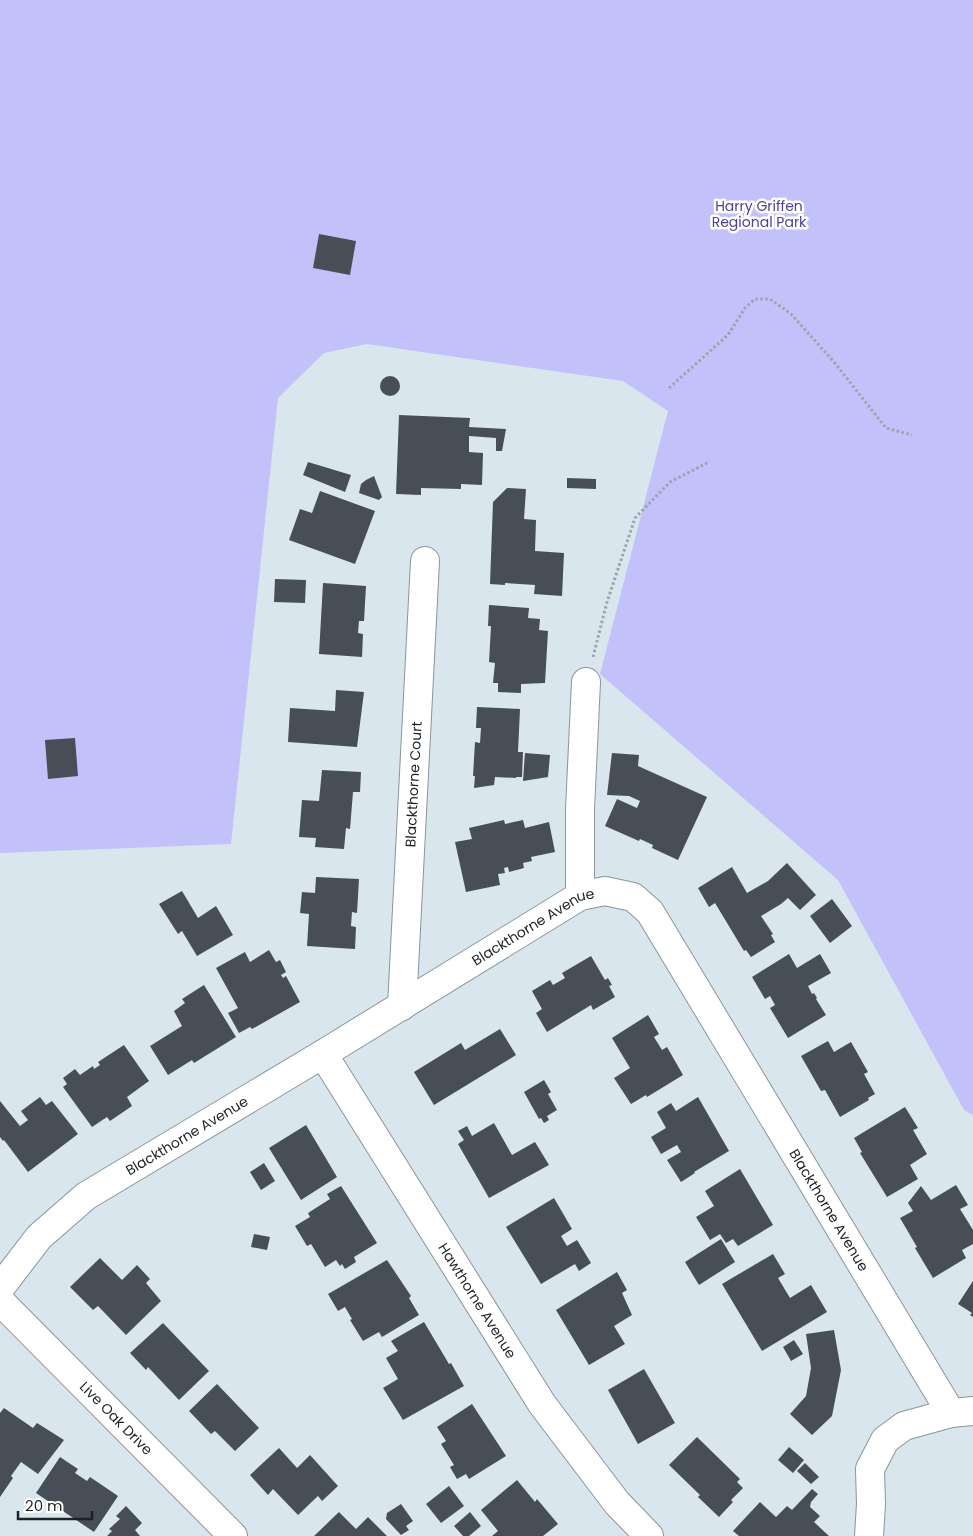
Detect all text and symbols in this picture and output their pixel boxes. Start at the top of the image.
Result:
park label: Harry Griffen Regional Park [712,196,807,232]
street label: Blackthorne Court [400,721,427,848]
street label: Blackthorne Avenue [468,883,596,970]
street label: Blackthorne Avenue [122,1091,252,1180]
street label: Blackthorne Avenue [785,1145,874,1275]
street label: Hawthorne Avenue [434,1239,521,1363]
street label: Live Oak Drive [75,1377,157,1460]
scale bar [18,1488,91,1520]
text: 20 m [25,1495,63,1516]

